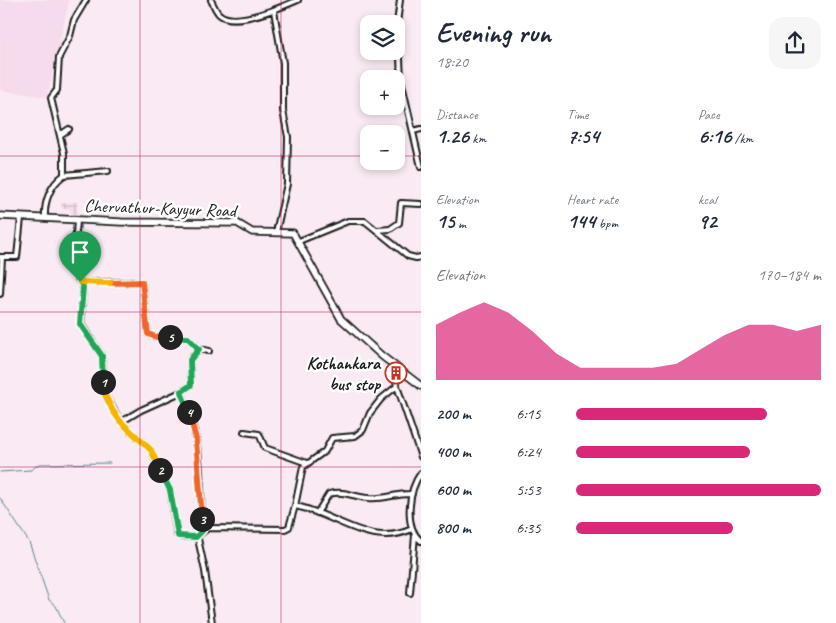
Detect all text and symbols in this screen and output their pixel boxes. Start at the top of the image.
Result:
map controls [360,15,405,170]
button: layers [360,15,405,60]
text: Evening run [436,15,551,50]
button: share [769,17,821,69]
text: 18:20 [436,52,468,72]
button: + [360,70,405,115]
text: Distance [436,106,478,123]
text: Time [567,106,588,123]
text: Pace [698,106,720,123]
text: 1.26 [436,123,469,149]
text: 7:54 [567,123,599,149]
text: 6:16 [698,123,731,149]
button: − [360,125,405,170]
text: km [469,130,486,147]
text: /km [731,130,753,147]
text: Elevation [436,191,479,208]
text: Heart rate [567,191,618,208]
text: kcal [698,191,717,208]
street label: Chervathur-Kayyur Road [84,194,239,222]
text: 15 [436,208,455,234]
text: 144 [567,208,595,234]
text: 92 [698,208,717,234]
text: m [455,215,466,232]
text: bpm [595,215,618,232]
pin [59,231,101,282]
icon: arrive [66,238,94,266]
text: Elevation [436,265,485,285]
text: 170–184 m [758,265,821,285]
pin: 5 [158,324,182,350]
text: 5 [167,329,174,346]
place label: Kothankara bus stop [307,352,382,395]
building icon: Kothankara bus stop [384,361,408,385]
pin: 1 [90,370,116,394]
text: 1 [100,374,107,391]
pin: 4 [176,400,202,424]
text: 4 [186,404,193,421]
text: 200 m [436,404,471,424]
text: 6:15 [516,404,541,424]
text: 400 m [436,442,471,462]
text: 6:24 [516,442,541,462]
pin: 2 [148,458,172,482]
text: 2 [157,462,164,479]
text: 600 m [436,480,471,500]
text: 5:53 [516,480,541,500]
pin: 3 [190,506,214,532]
text: 3 [199,511,206,528]
text: 800 m [436,518,471,538]
text: 6:35 [516,518,541,538]

